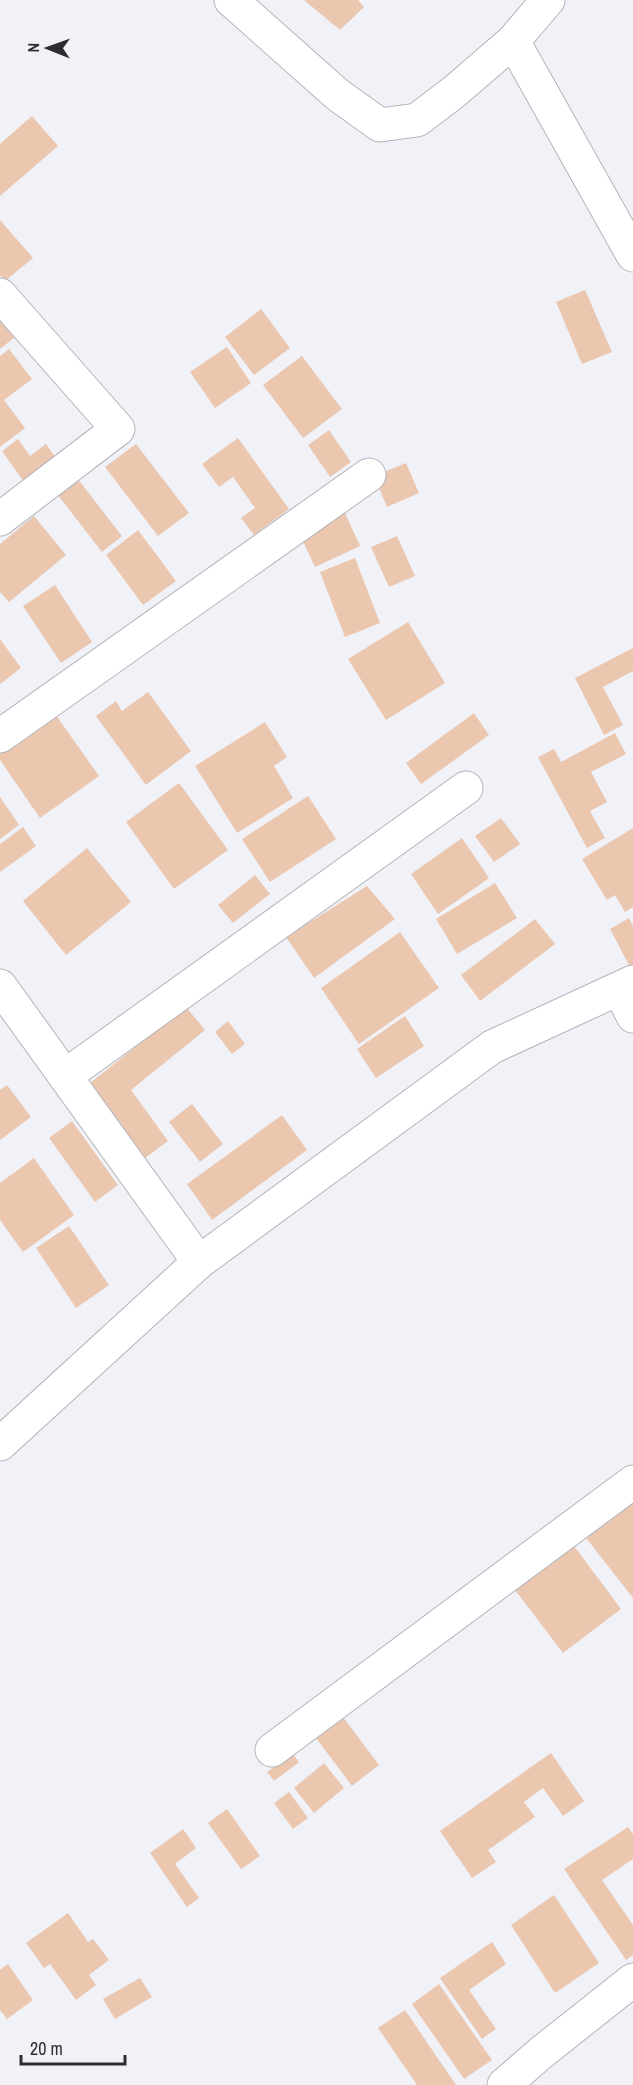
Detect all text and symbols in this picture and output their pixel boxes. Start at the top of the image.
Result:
north arrow [18,18,78,78]
text: N [22,43,44,53]
scale bar [21,2028,124,2066]
text: 20 m [30,2036,63,2061]

